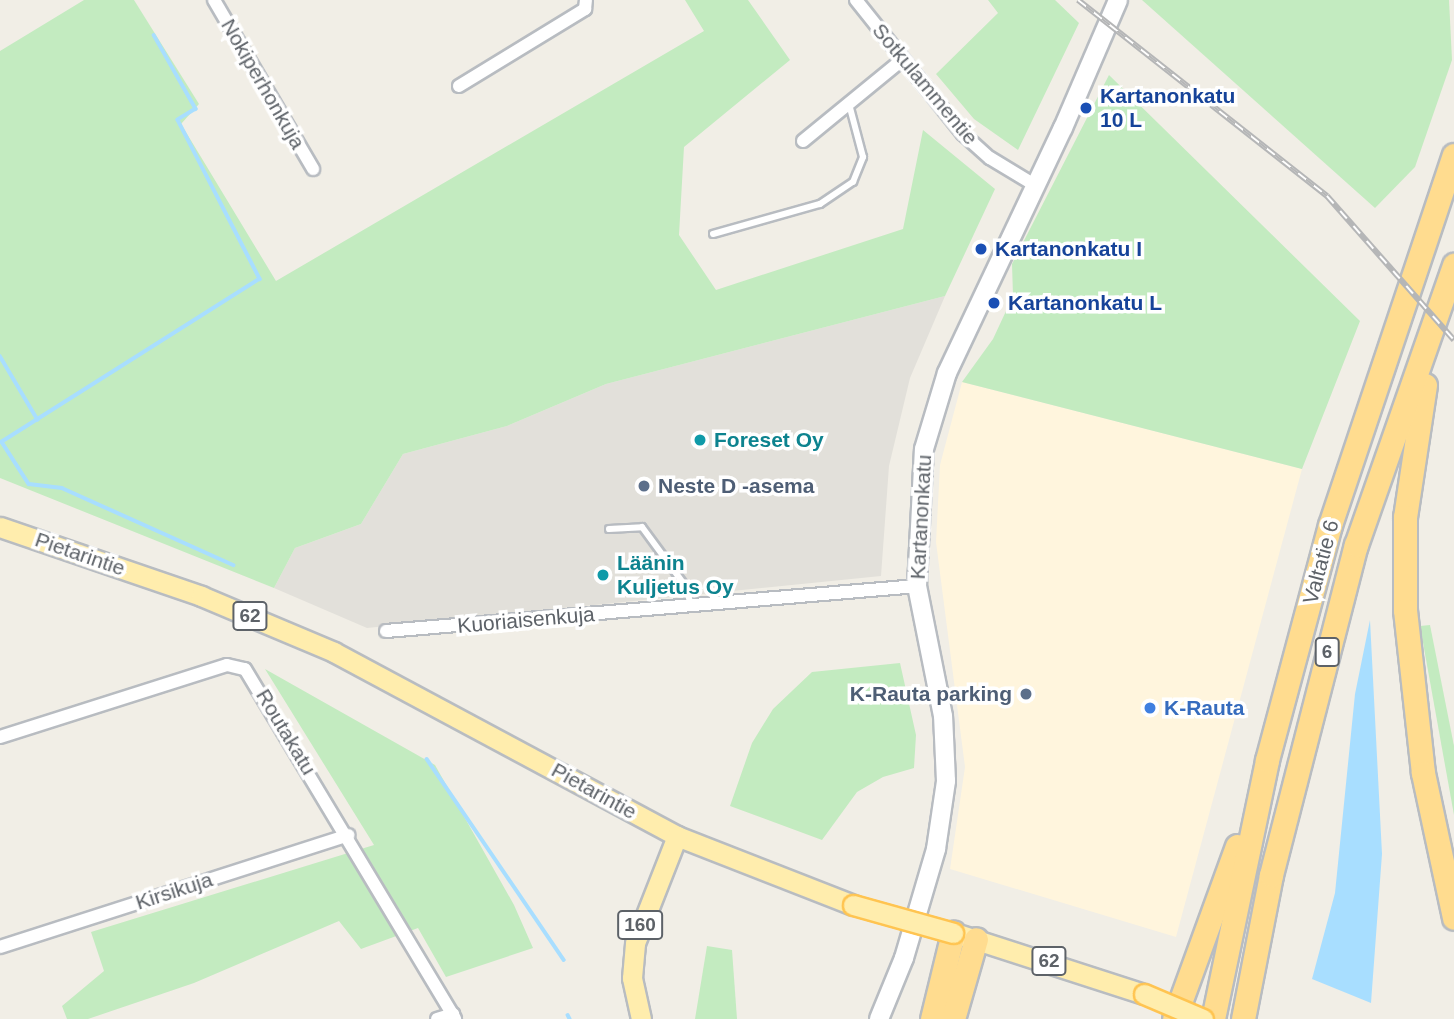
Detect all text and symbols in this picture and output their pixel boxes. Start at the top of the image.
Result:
street label: Nokiperhonkuja [216,15,310,153]
street label: Sotkulammentie [867,18,983,150]
place label: Kartanonkatu 10 L [1100,83,1235,133]
marker: Kartanonkatu 10 L [1078,100,1094,116]
place label: Kartanonkatu I [995,236,1142,262]
marker: Kartanonkatu I [973,241,989,257]
place label: Kartanonkatu L [1008,290,1162,316]
marker: Kartanonkatu L [986,295,1002,311]
place label: Foreset Oy [714,427,824,453]
marker: Foreset Oy [692,432,708,448]
street label: Kartanonkatu [905,454,937,580]
place label: Neste D -asema [658,473,814,499]
marker: Neste D -asema [636,478,652,494]
street label: Valtatie 6 [1298,517,1344,607]
street label: Pietarintie [32,527,128,581]
place label: Läänin Kuljetus Oy [617,550,734,600]
marker: Läänin Kuljetus Oy [595,567,611,583]
road number: 62 [231,600,269,632]
street label: Kuoriaisenkuja [456,601,596,639]
road number: 6 [1313,636,1341,667]
place label: K-Rauta parking [850,681,1012,707]
street label: Routakatu [251,684,321,780]
marker: K-Rauta parking [1018,686,1034,702]
place label: K-Rauta [1164,695,1245,721]
marker: K-Rauta [1142,700,1158,716]
street label: Pietarintie [547,757,641,825]
street label: Kirsikuja [132,867,216,915]
road number: 160 [616,909,664,940]
road number: 62 [1030,945,1068,976]

